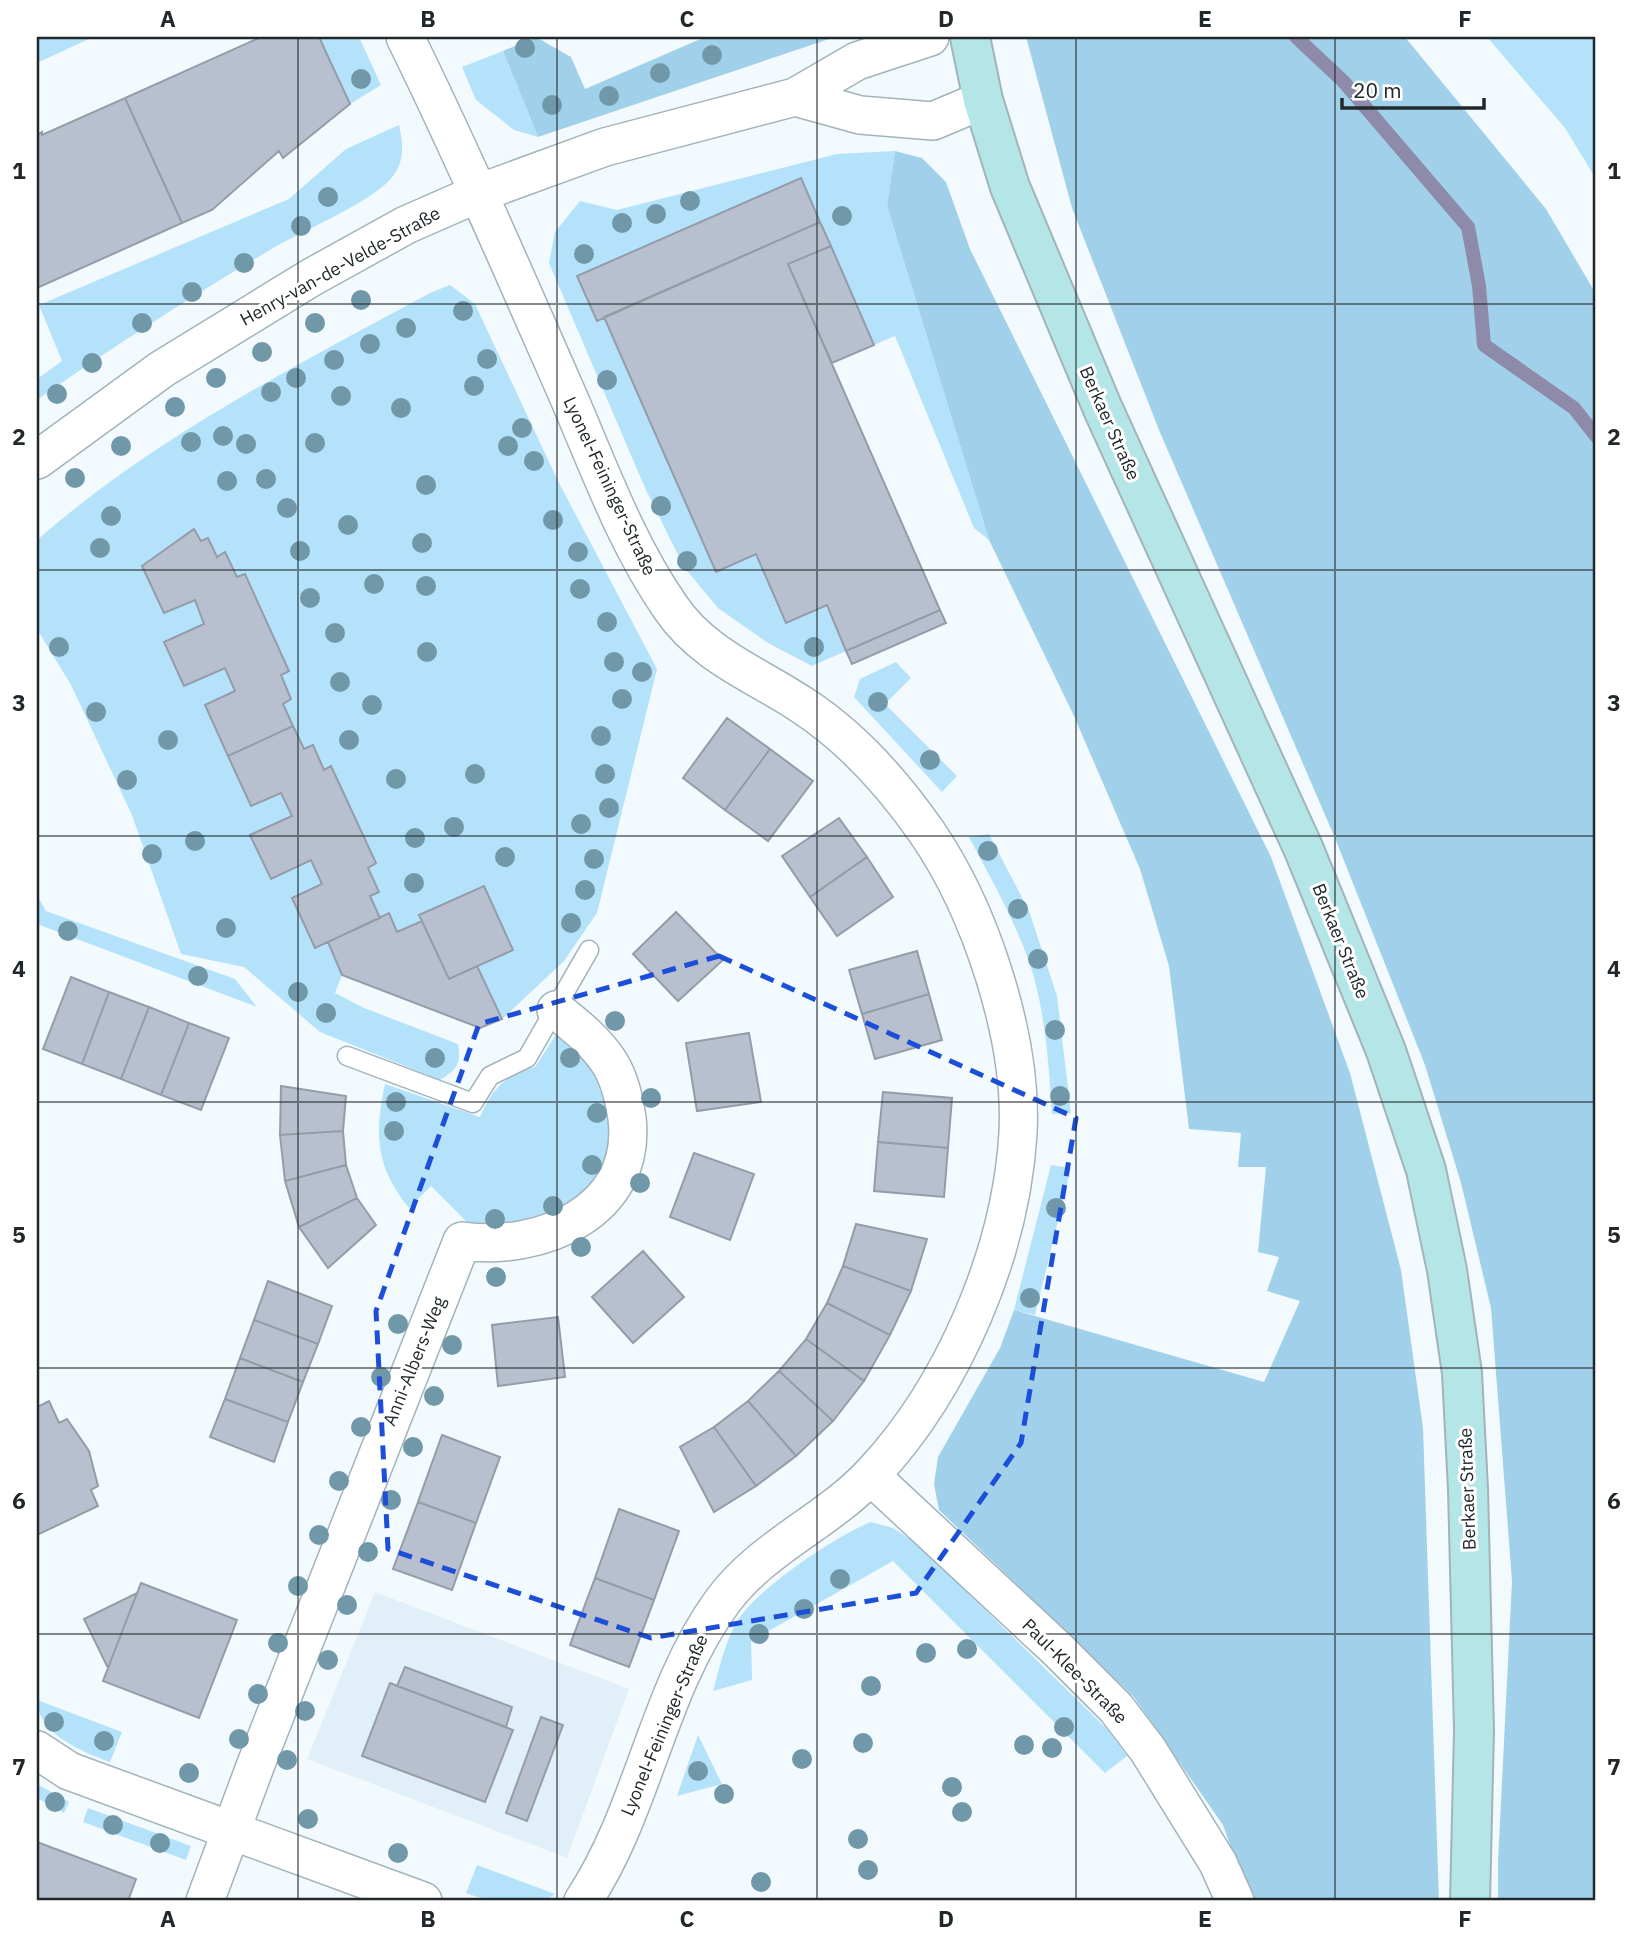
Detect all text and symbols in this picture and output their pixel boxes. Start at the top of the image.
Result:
text: A [160,3,176,33]
text: B [420,3,436,33]
text: C [680,3,695,33]
text: D [938,3,954,33]
text: E [1198,3,1212,33]
text: F [1458,3,1472,33]
scale bar [1342,66,1484,110]
text: 20 m [1353,76,1402,104]
text: 1 [12,155,26,185]
text: 1 [1607,155,1621,185]
street label: Henry-van-de-Velde-Straße [236,201,444,331]
street label: Berkaer Straße [1075,362,1145,484]
street label: Lyonel-Feininger-Straße [558,393,662,579]
text: 2 [12,421,26,451]
text: 2 [1607,421,1621,451]
text: 3 [12,687,26,717]
text: 3 [1607,687,1621,717]
street label: Berkaer Straße [1307,880,1375,1002]
text: 4 [12,953,26,983]
text: 4 [1607,953,1621,983]
text: 5 [12,1219,26,1249]
text: 5 [1607,1219,1621,1249]
street label: Anni-Albers-Weg [378,1293,451,1429]
street label: Berkaer Straße [1453,1427,1481,1551]
text: 6 [12,1485,26,1515]
text: 6 [1607,1485,1621,1515]
street label: Paul-Klee-Straße [1017,1613,1133,1729]
street label: Lyonel-Feininger-Straße [615,1631,713,1819]
text: 7 [12,1751,26,1781]
text: 7 [1607,1751,1621,1781]
text: A [160,1903,176,1933]
text: B [420,1903,436,1933]
text: C [680,1903,695,1933]
text: D [938,1903,954,1933]
text: E [1198,1903,1212,1933]
text: F [1458,1903,1472,1933]

